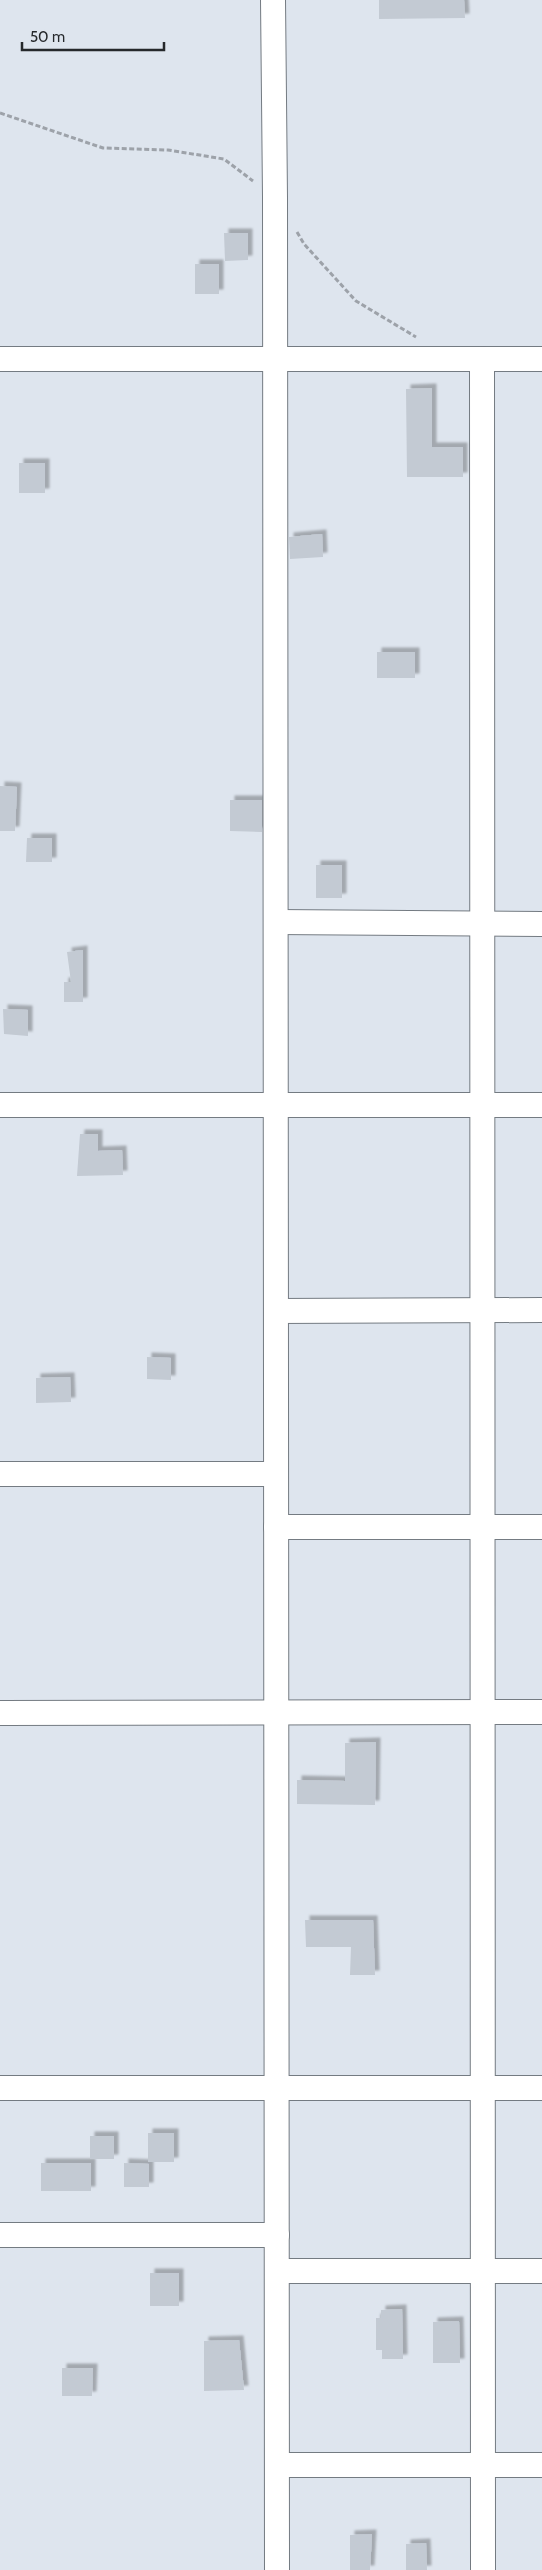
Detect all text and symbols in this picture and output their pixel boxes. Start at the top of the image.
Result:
scale bar [22,20,165,52]
text: 50 m [30,28,65,46]

